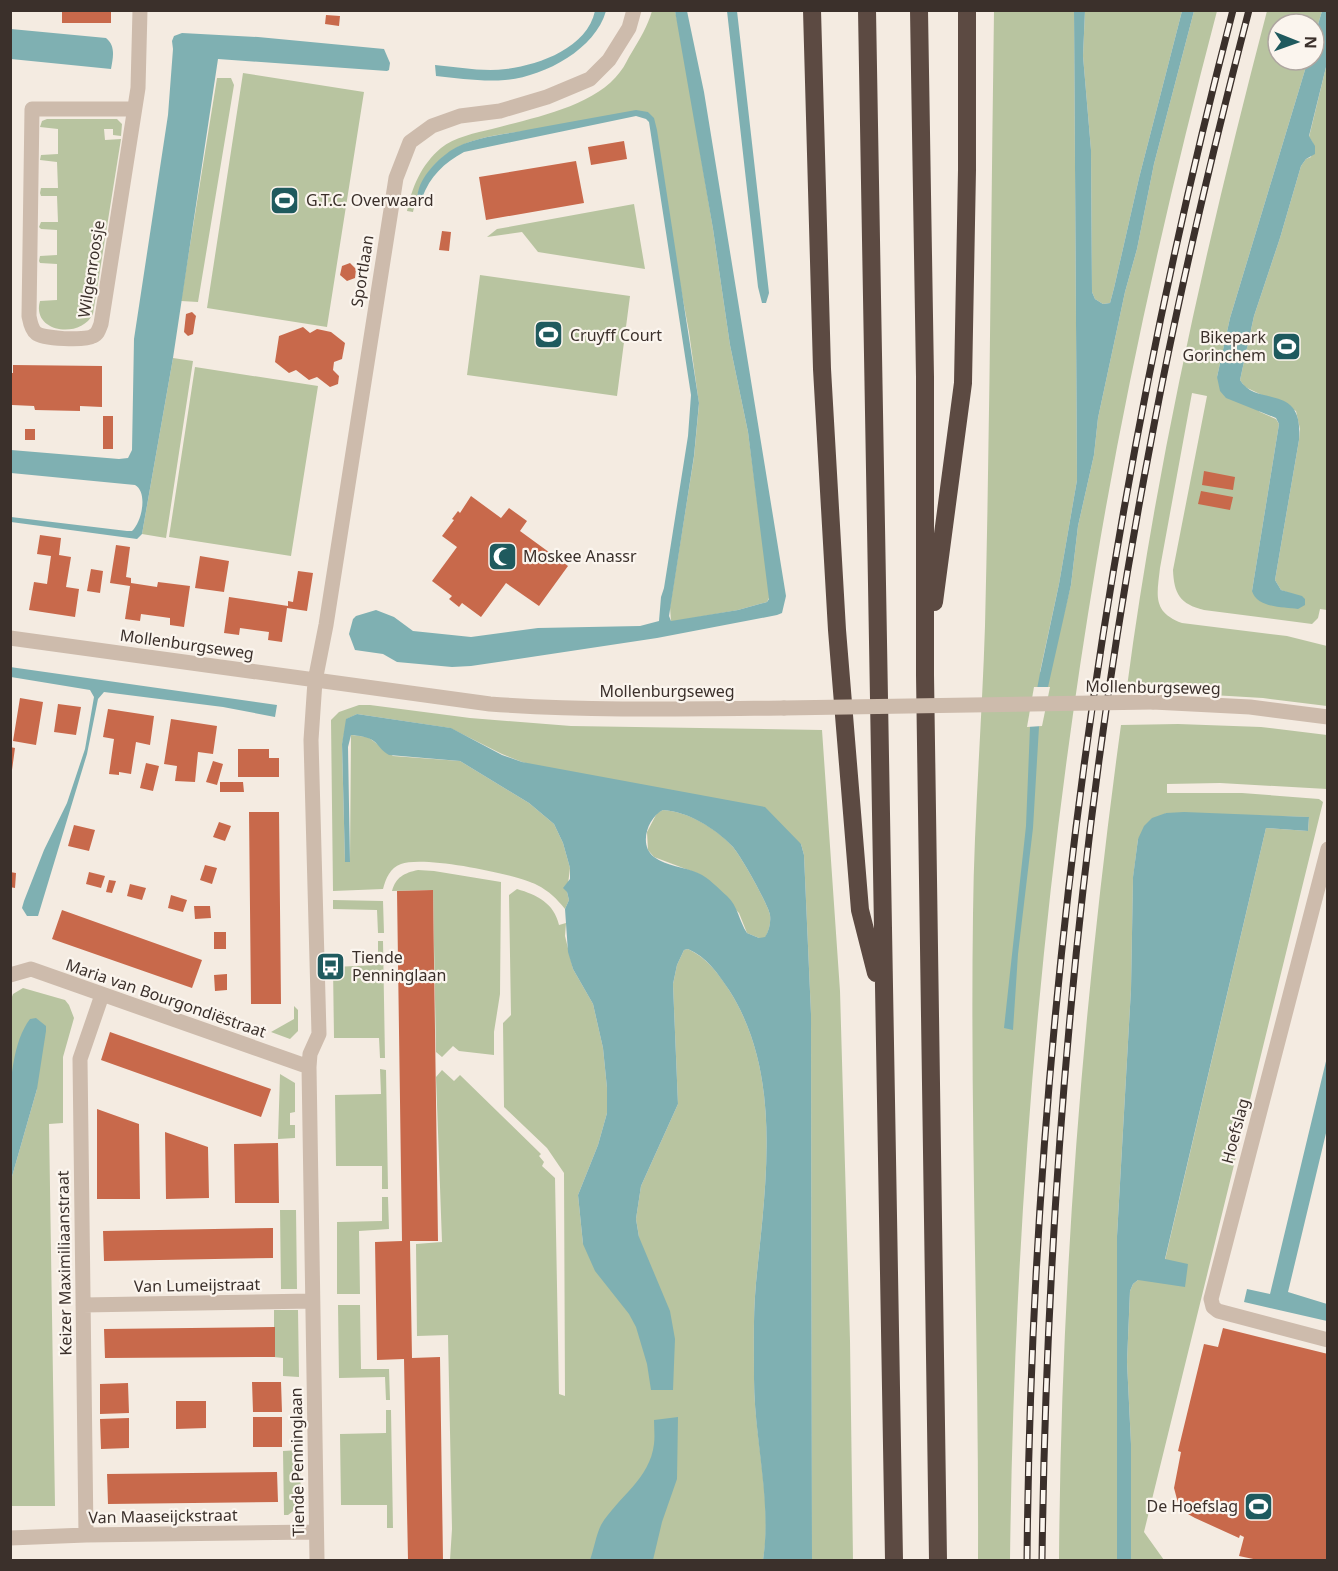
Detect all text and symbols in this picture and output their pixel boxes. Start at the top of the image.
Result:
north arrow [1266,12,1326,72]
text: N [1300,36,1322,49]
sports icon: G.T.C. Overwaard [269,184,301,216]
place label: G.T.C. Overwaard [306,189,434,211]
street label: Wilgenroosje [72,219,110,319]
street label: Sportlaan [345,233,379,309]
sports icon: Cruyff Court [533,319,565,351]
place label: Cruyff Court [570,324,662,346]
place label: Bikepark Gorinchem [1182,326,1266,366]
sports icon: Bikepark Gorinchem [1271,330,1303,362]
mosque icon: Moskee Anassr [486,540,518,572]
place label: Moskee Anassr [523,545,637,567]
street label: Mollenburgseweg [119,624,255,664]
street label: Mollenburgseweg [1085,675,1221,699]
street label: Mollenburgseweg [599,680,735,702]
place label: Tiende Penninglaan [352,946,446,986]
bus stop icon: Tiende Penninglaan [315,950,347,982]
street label: Maria van Bourgondiëstraat [63,953,269,1043]
street label: Hoefslag [1216,1096,1254,1166]
street label: Keizer Maximiliaanstraat [51,1170,77,1356]
street label: Van Lumeijstraat [134,1273,261,1297]
street label: Tiende Penninglaan [285,1387,309,1537]
sports icon: De Hoefslag [1243,1490,1275,1522]
place label: De Hoefslag [1146,1495,1238,1517]
street label: Van Maaseijckstraat [88,1504,238,1528]

